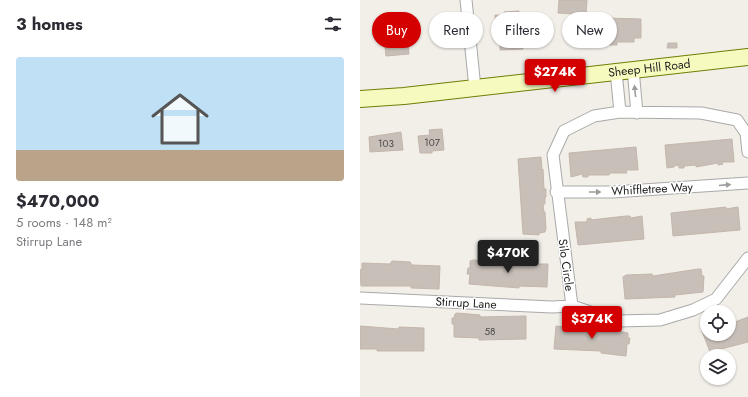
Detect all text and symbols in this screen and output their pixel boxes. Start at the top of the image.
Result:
text: 3 homes [16,12,83,36]
chip: Buy [372,12,421,48]
chip: Rent [429,12,483,48]
chip: Filters [491,12,554,48]
chip: New [562,12,617,48]
icon: filters [322,13,344,35]
street label: Sheep Hill Road [607,55,691,82]
pin: $274K [527,59,583,93]
text: $274K [534,62,576,81]
icon: home [144,83,216,155]
one-way arrow [632,85,638,97]
house number: 107 [424,135,441,150]
house number: 103 [378,136,395,151]
street label: Whiffletree Way [611,178,694,200]
one-way arrow [719,182,731,188]
text: $470,000 [16,189,99,213]
one-way arrow [589,189,602,195]
text: 5 rooms · 148 m² [16,213,112,232]
text: Stirrup Lane [16,232,82,251]
street label: Silo Circle [553,238,579,292]
pin: $470K [480,240,536,274]
text: $470K [487,243,529,262]
street label: Stirrup Lane [435,292,497,314]
map controls [700,305,736,385]
button: locate [700,305,736,341]
pin: $374K [564,306,620,340]
text: $374K [571,309,613,328]
house number: 58 [484,324,496,339]
button: layers [700,349,736,385]

